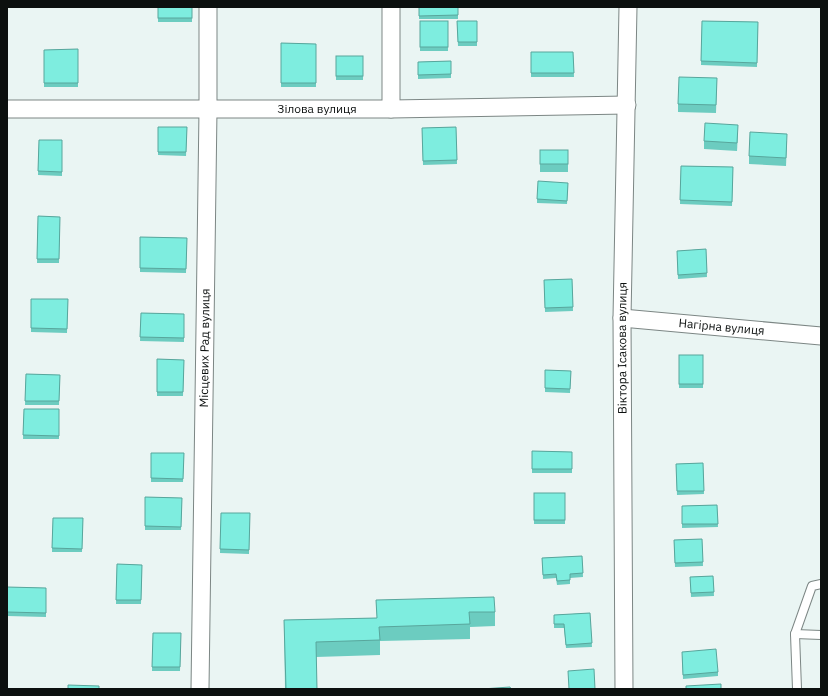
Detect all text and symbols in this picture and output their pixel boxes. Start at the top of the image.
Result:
street label: Зілова вулиця [277,101,357,116]
street label: Віктора Ісакова вулиця [614,282,630,414]
street label: Місцевих Рад вулиця [196,288,213,408]
street label: Нагірна вулиця [678,315,765,338]

